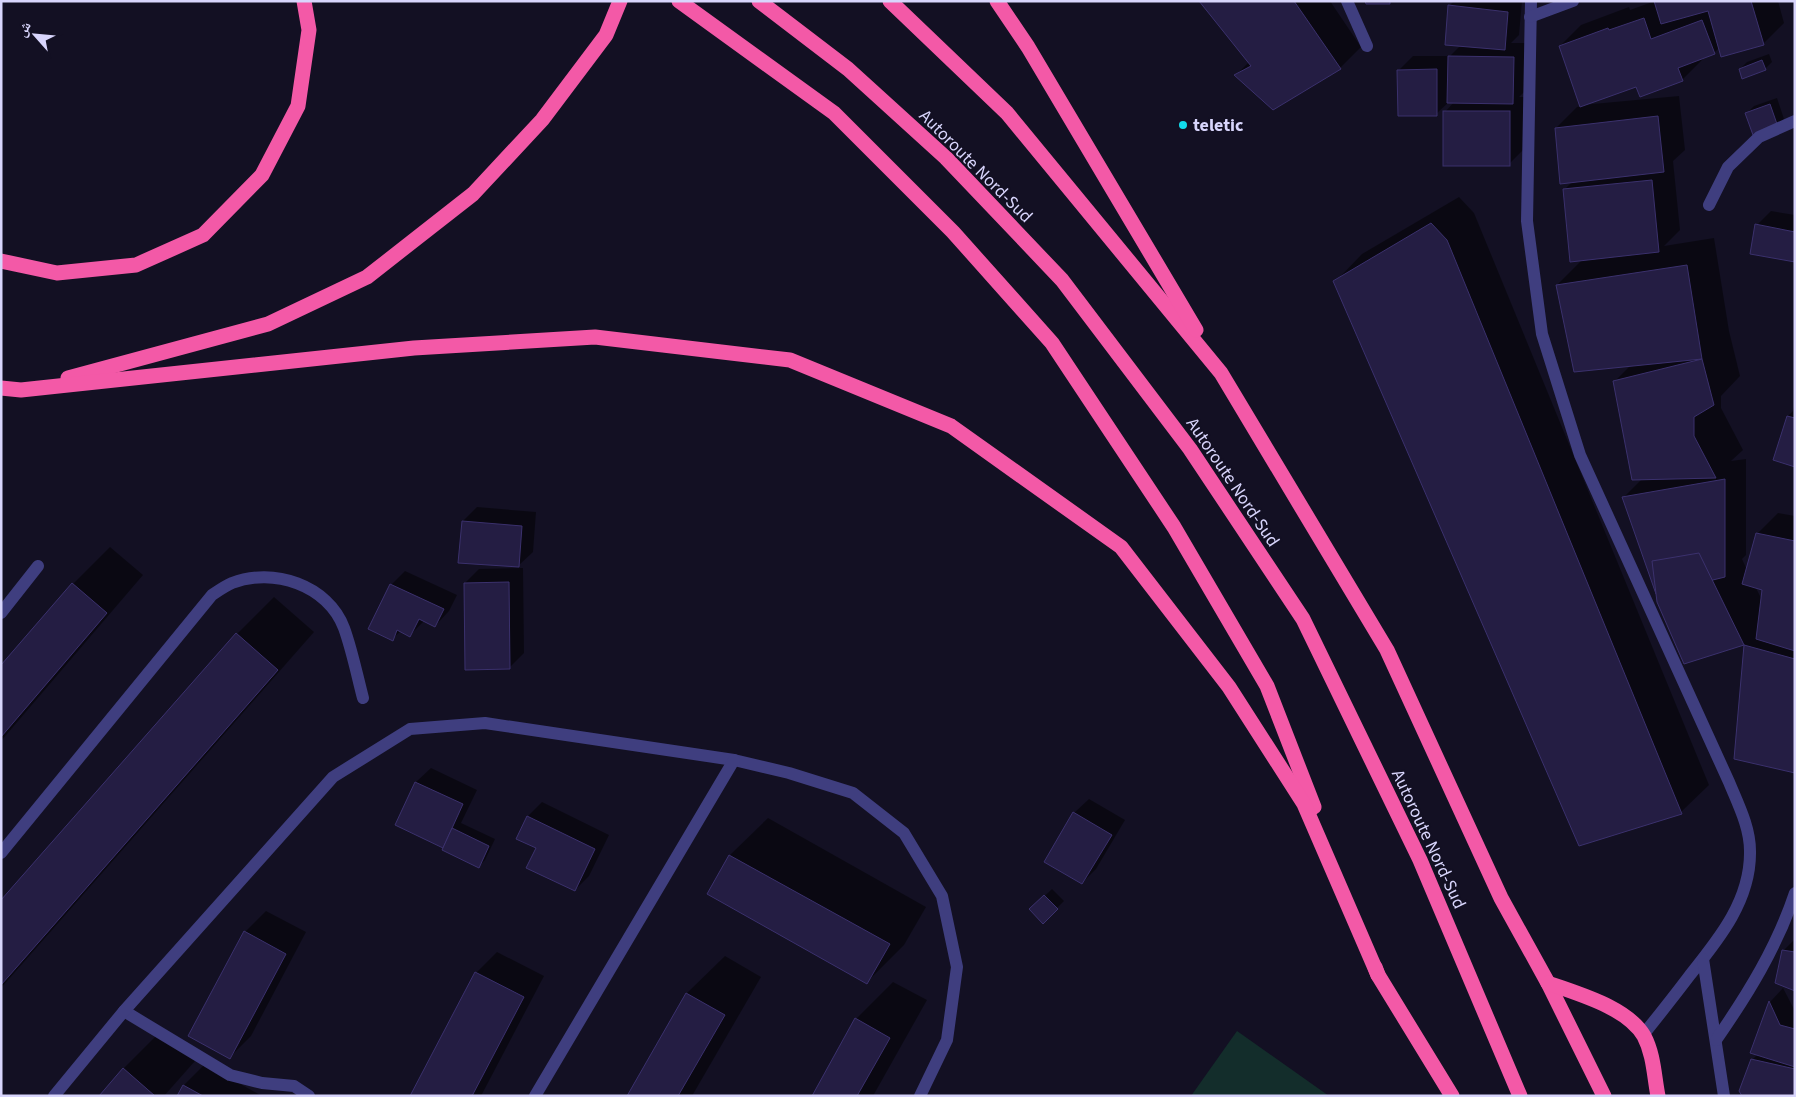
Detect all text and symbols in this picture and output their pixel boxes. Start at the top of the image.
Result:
north arrow [10,10,60,60]
text: ش [12,18,37,41]
street label: Autoroute Nord-Sud [913,104,1038,229]
place label: teletic [1193,113,1244,138]
marker: teletic [1177,119,1189,131]
street label: Autoroute Nord-Sud [1180,413,1285,552]
street label: Autoroute Nord-Sud [1385,765,1472,913]

